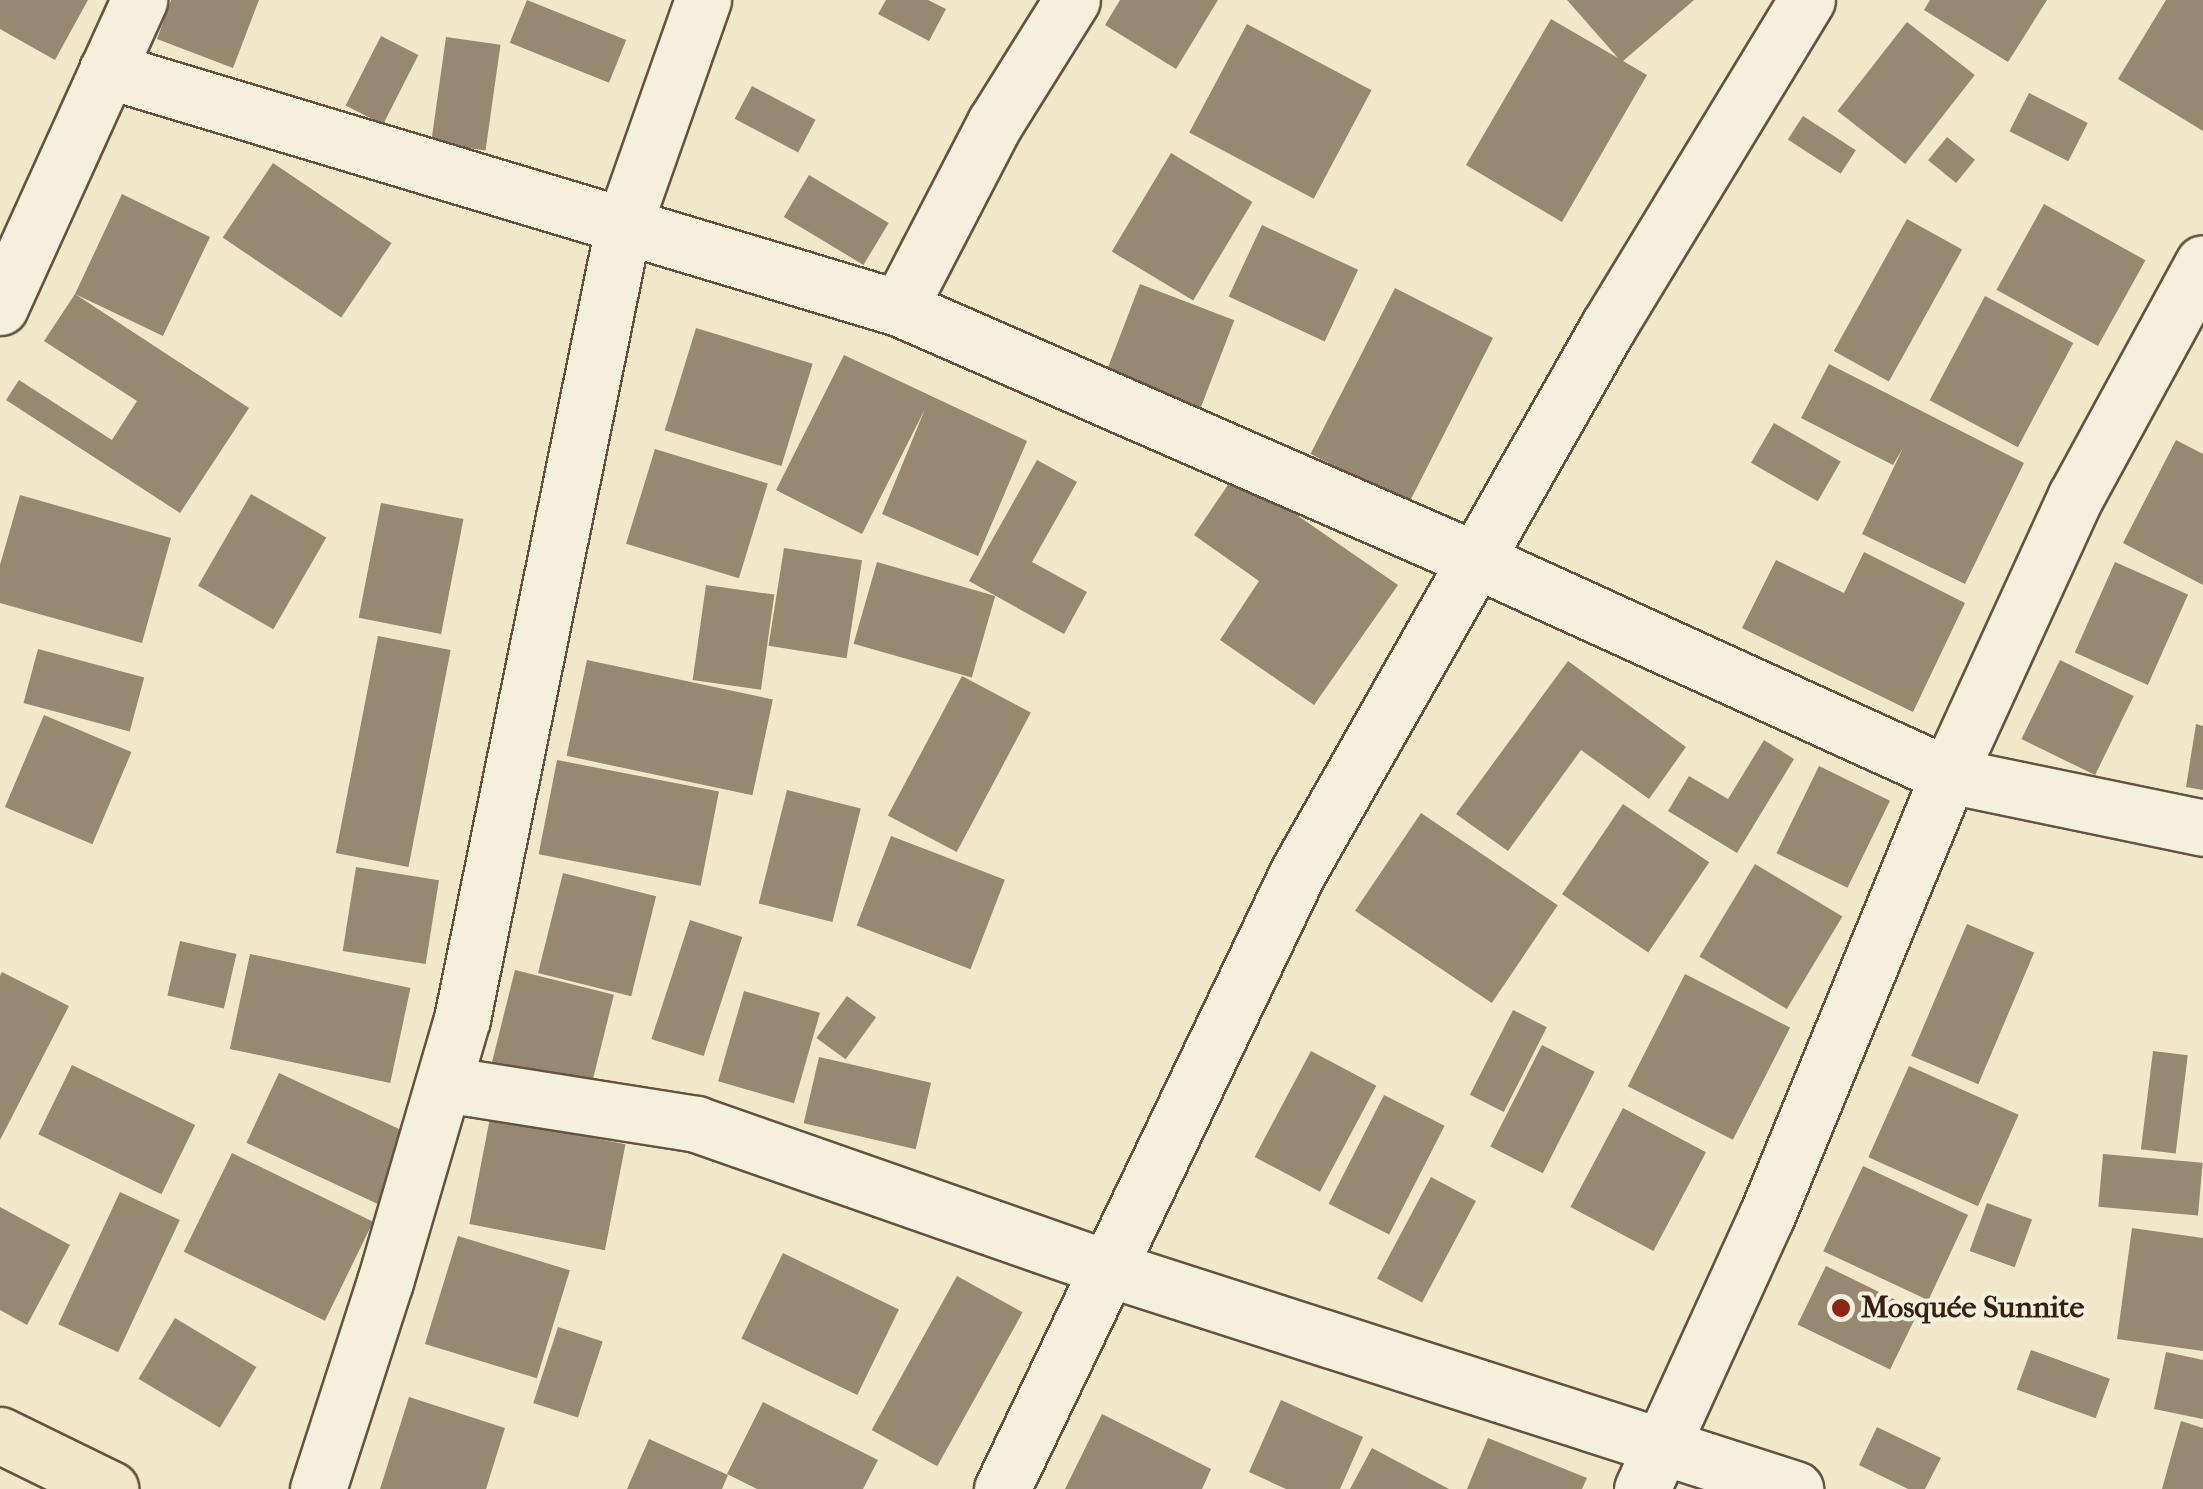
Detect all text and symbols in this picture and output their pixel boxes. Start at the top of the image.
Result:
place label: Mosquée Sunnite [1861,1290,2084,1326]
marker: Mosquée Sunnite [1830,1297,1852,1319]

